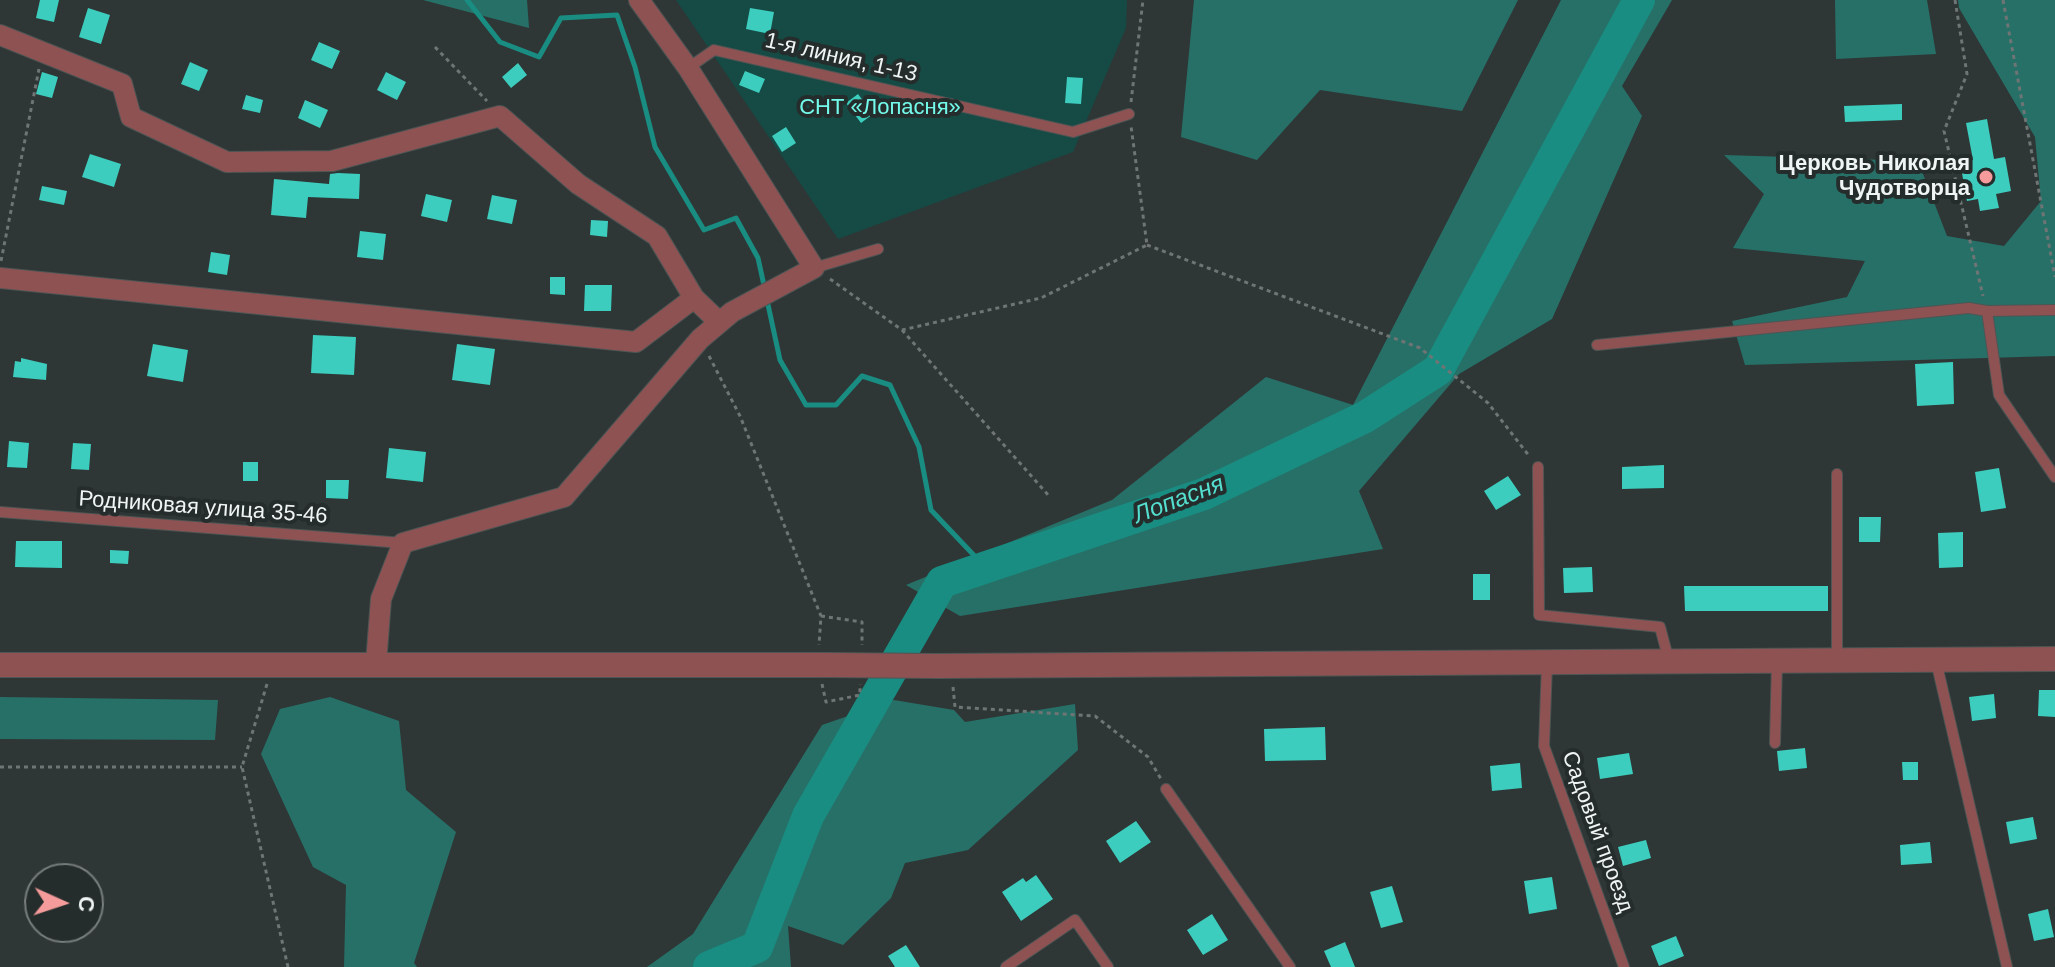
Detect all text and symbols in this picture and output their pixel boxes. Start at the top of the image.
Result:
street label: 1-я линия, 1-13 [762,28,920,88]
park label: СНТ «Лопасня» [799,95,961,121]
place label: Церковь Николая Чудотворца [1779,151,1970,202]
marker: Церковь Николая Чудотворца [1977,168,1995,186]
water label: Лопасня [1130,470,1228,530]
street label: Родниковая улица 35-46 [78,486,328,530]
street label: Садовый проезд [1556,748,1638,916]
north arrow [24,863,104,943]
text: С [74,896,99,913]

